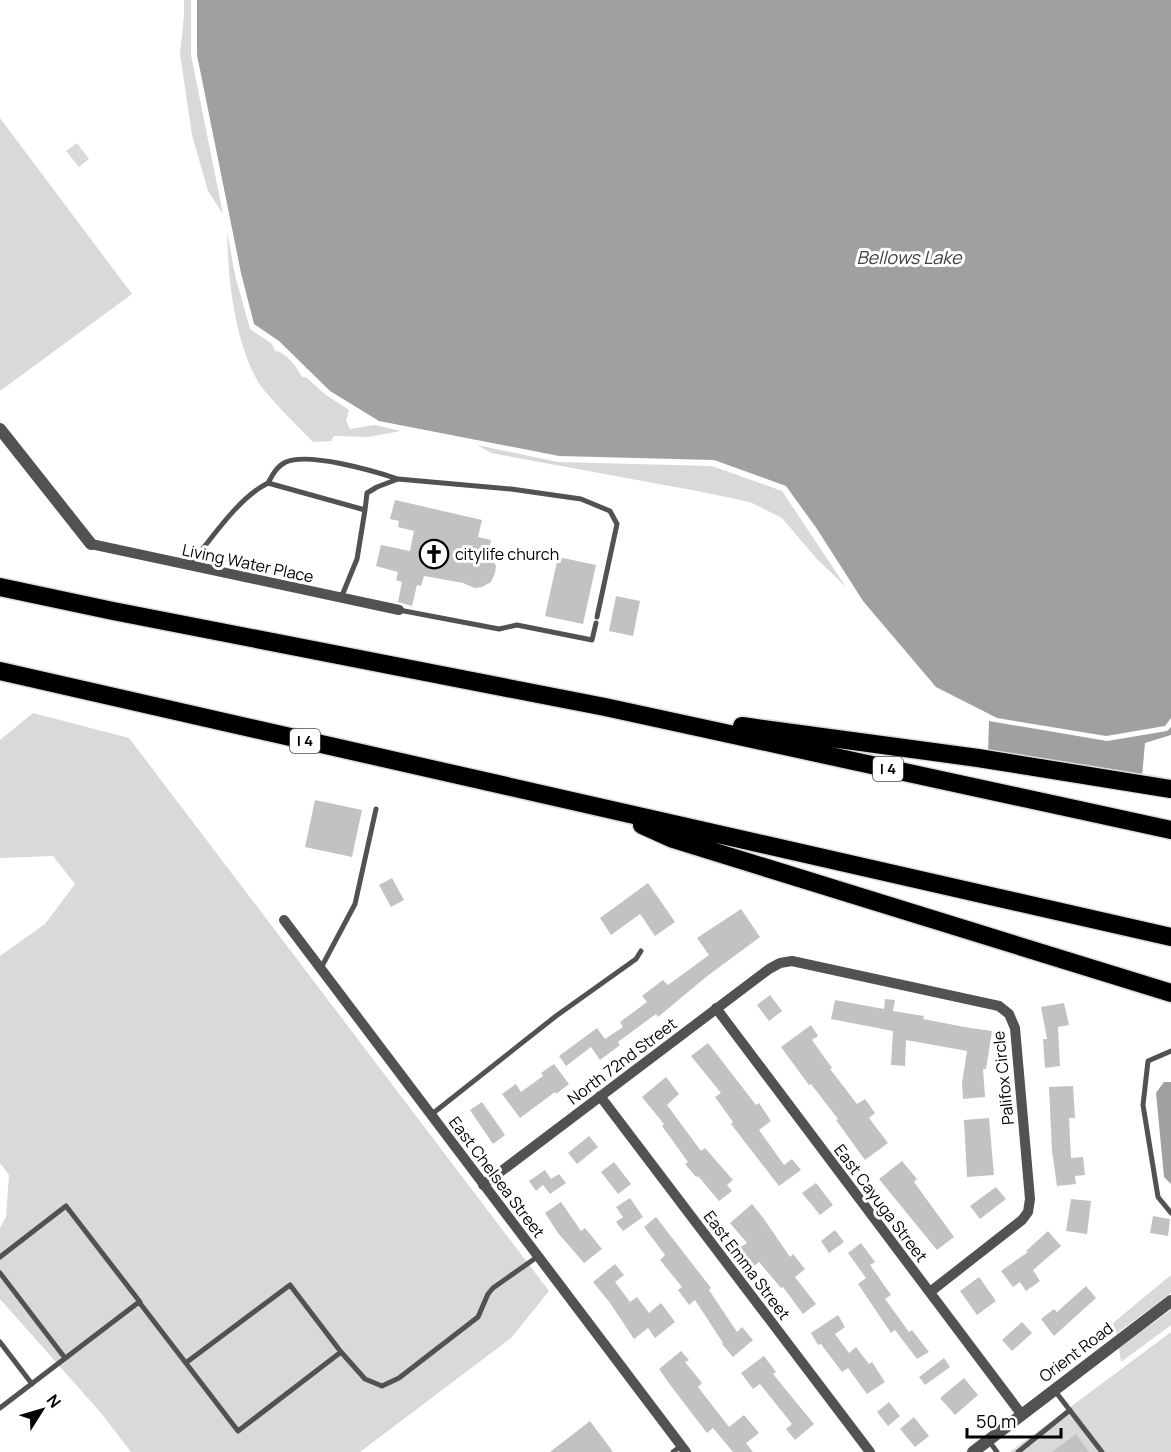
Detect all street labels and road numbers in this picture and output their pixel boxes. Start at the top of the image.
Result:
street label: Living Water Place [180,538,316,588]
road number: I 4 [290,729,320,753]
road number: I 4 [873,757,903,781]
street label: North 72nd Street [563,1013,681,1109]
street label: Palifox Circle [987,1030,1019,1126]
street label: East Chelsea Street [444,1112,550,1242]
street label: East Cayuga Street [829,1140,933,1266]
street label: East Emma Street [699,1206,795,1324]
street label: Orient Road [1035,1317,1117,1387]

